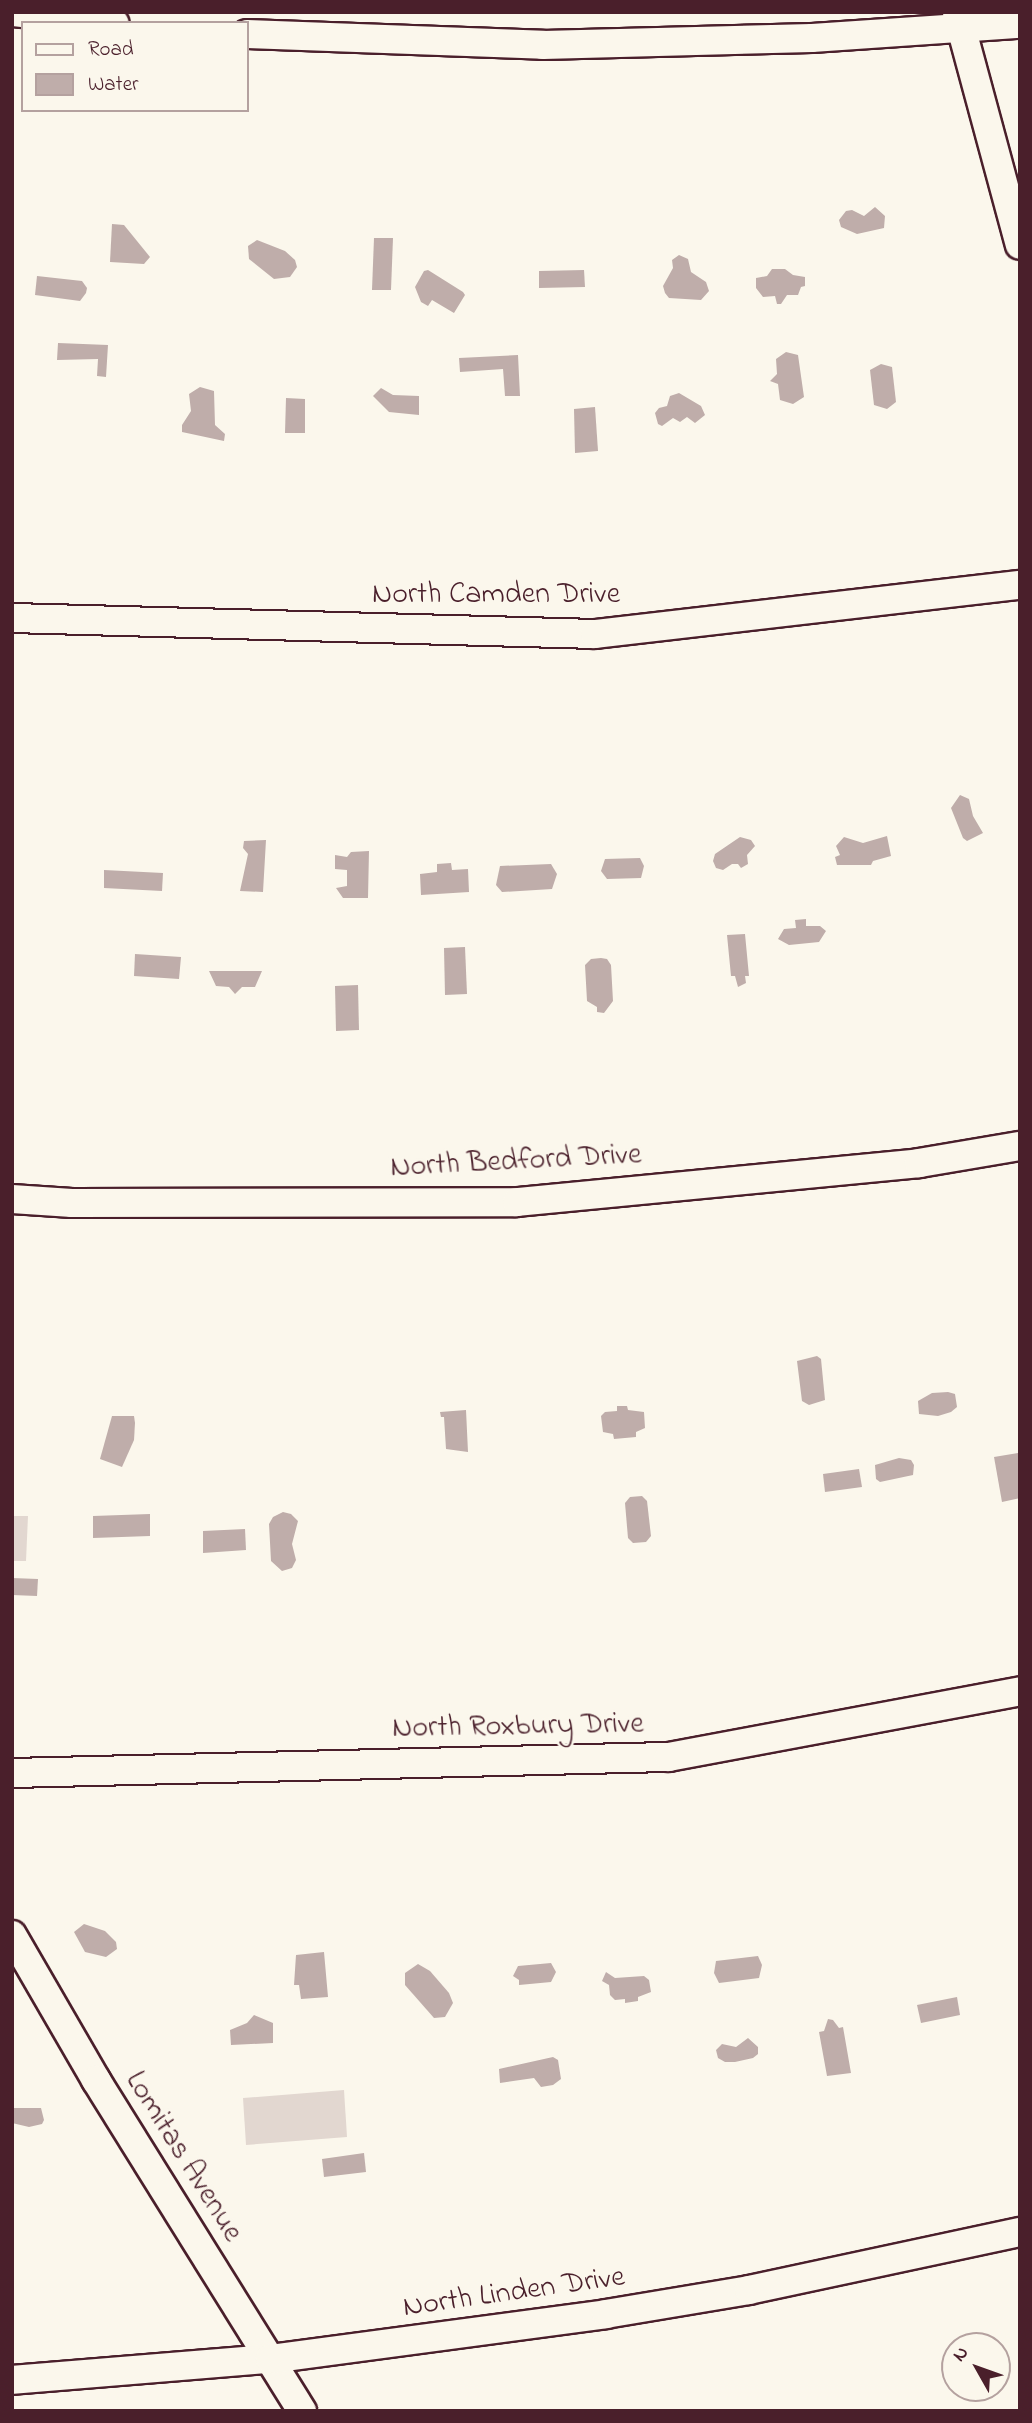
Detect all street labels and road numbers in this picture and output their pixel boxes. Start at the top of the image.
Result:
street label: North Camden Drive [372,577,620,613]
street label: North Bedford Drive [389,1137,643,1187]
street label: North Roxbury Drive [392,1707,644,1747]
street label: Lomitas Avenue [116,2065,250,2249]
street label: North Linden Drive [401,2260,627,2326]

